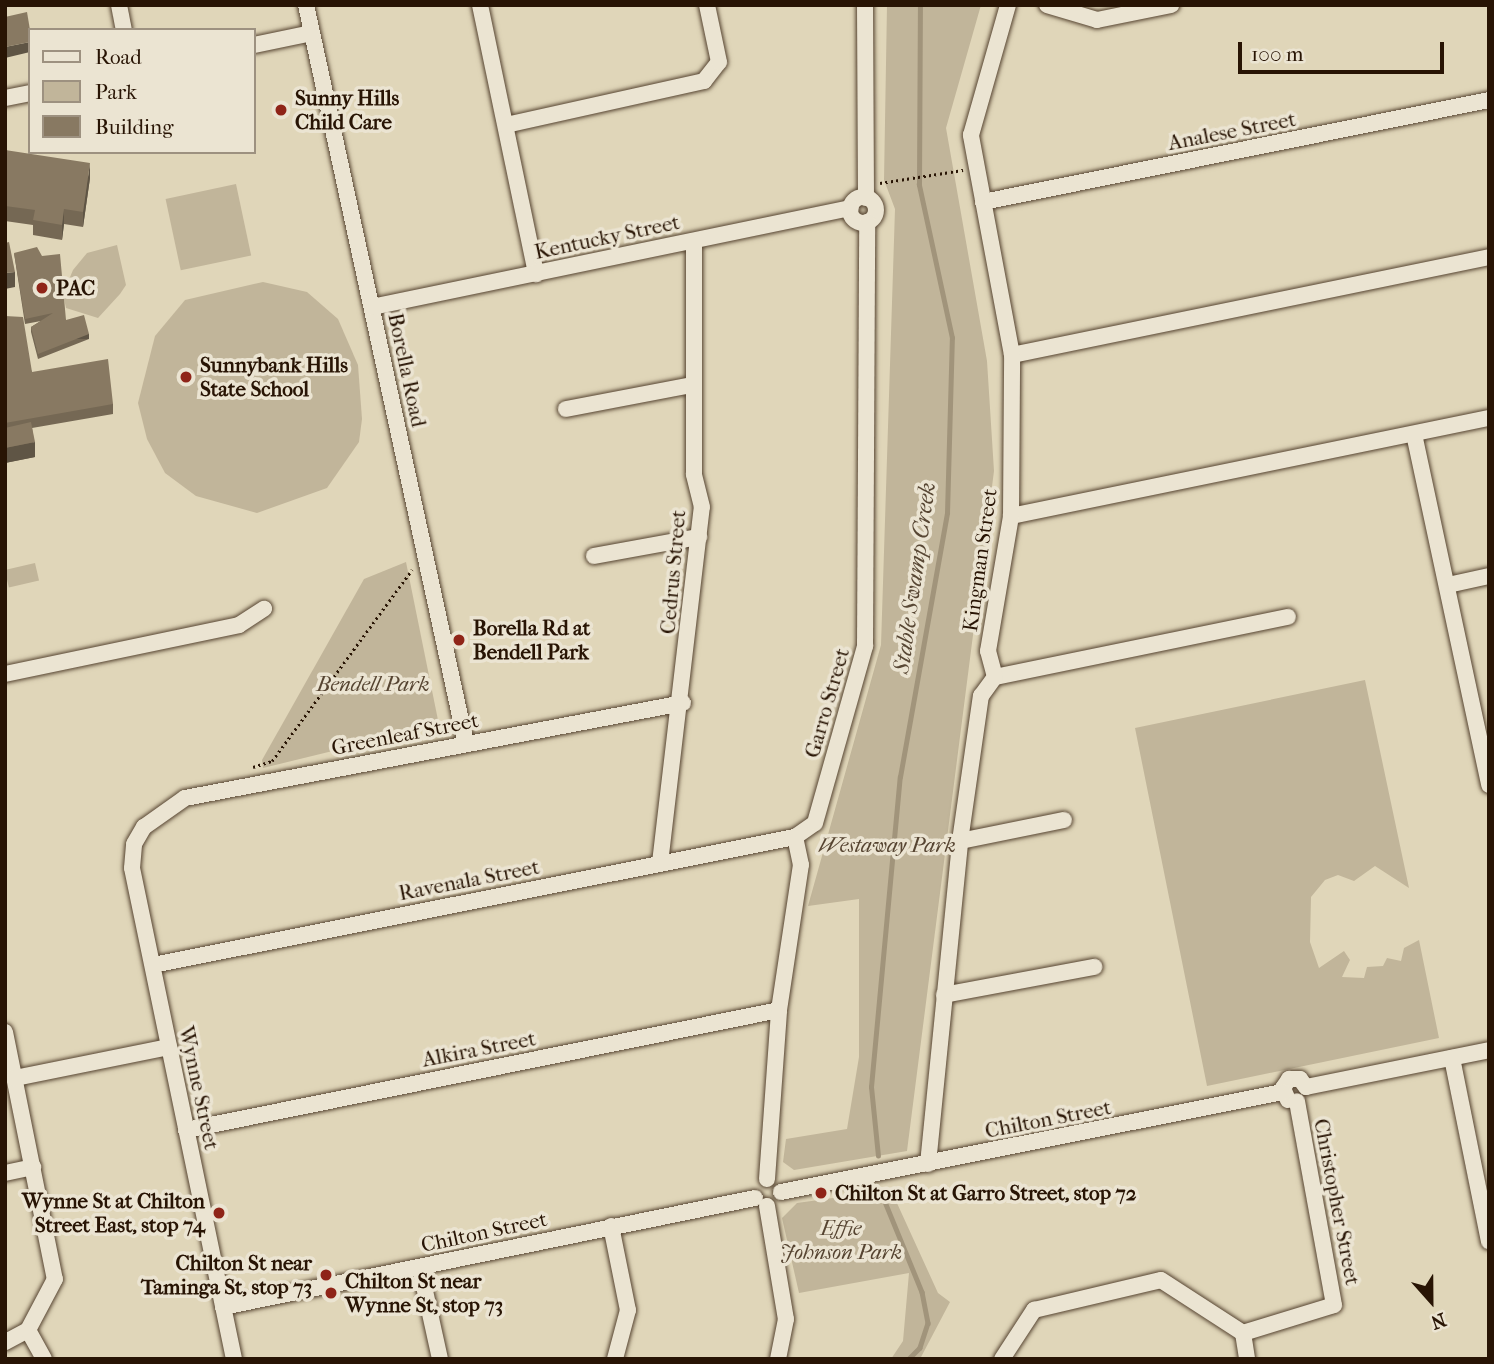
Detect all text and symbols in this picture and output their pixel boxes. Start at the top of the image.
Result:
legend [28,28,256,154]
scale bar [1242,28,1448,72]
text: 100 m [1251,42,1304,66]
text: Road [95,45,142,69]
text: Park [95,80,137,104]
place label: Sunny Hills Child Care [295,85,399,135]
marker: Sunny Hills Child Care [273,102,289,118]
street label: Analese Street [1166,106,1298,156]
text: Building [95,115,173,139]
street label: Kentucky Street [532,209,682,265]
place label: PAC [56,275,95,301]
marker: PAC [34,280,50,296]
street label: Borella Road [383,311,431,429]
place label: Sunnybank Hills State School [200,352,348,402]
marker: Sunnybank Hills State School [178,369,194,385]
water label: Stable Swamp Creek [888,481,942,675]
street label: Kingman Street [957,487,1003,633]
street label: Cedrus Street [655,509,691,635]
place label: Borella Rd at Bendell Park [473,615,590,665]
marker: Borella Rd at Bendell Park [451,632,467,648]
street label: Garro Street [799,645,855,761]
park label: Bendell Park [317,671,429,697]
street label: Greenleaf Street [329,707,481,761]
park label: Westaway Park [818,832,956,858]
street label: Ravenala Street [397,854,541,906]
street label: Wynne Street [174,1024,224,1152]
street label: Alkira Street [420,1026,538,1072]
street label: Chilton Street [983,1094,1113,1144]
street label: Christopher Street [1308,1117,1366,1287]
place label: Chilton St at Garro Street, stop 72 [835,1180,1136,1206]
marker: Chilton St at Garro Street, stop 72 [813,1185,829,1201]
place label: Wynne St at Chilton Street East, stop 74 [22,1188,205,1238]
marker: Wynne St at Chilton Street East, stop 74 [211,1205,227,1221]
street label: Chilton Street [419,1206,549,1258]
park label: Effie Johnson Park [780,1215,902,1265]
place label: Chilton St near Taminga St, stop 73 [141,1250,312,1300]
north arrow [1396,1266,1466,1336]
marker: Chilton St near Taminga St, stop 73 [318,1267,334,1283]
place label: Chilton St near Wynne St, stop 73 [345,1268,503,1318]
marker: Chilton St near Wynne St, stop 73 [323,1285,339,1301]
text: N [1428,1308,1449,1333]

